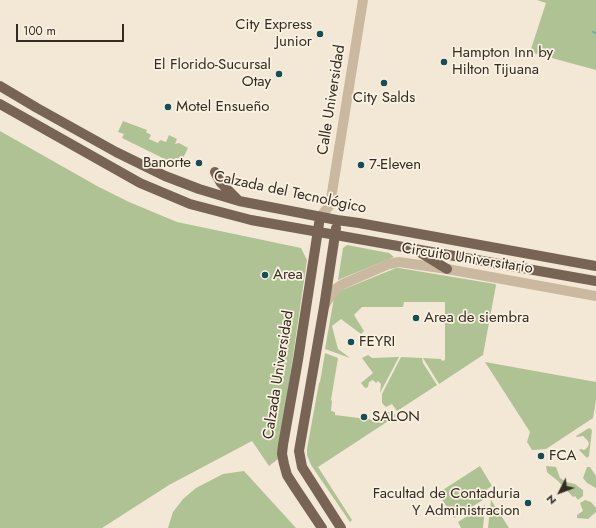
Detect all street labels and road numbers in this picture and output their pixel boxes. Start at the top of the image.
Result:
street label: Calle Universidad [314,44,350,156]
street label: Calzada del Tecnológico [212,168,368,218]
street label: Circuito Universitario [400,240,534,278]
street label: Calzada Universidad [260,309,298,441]

